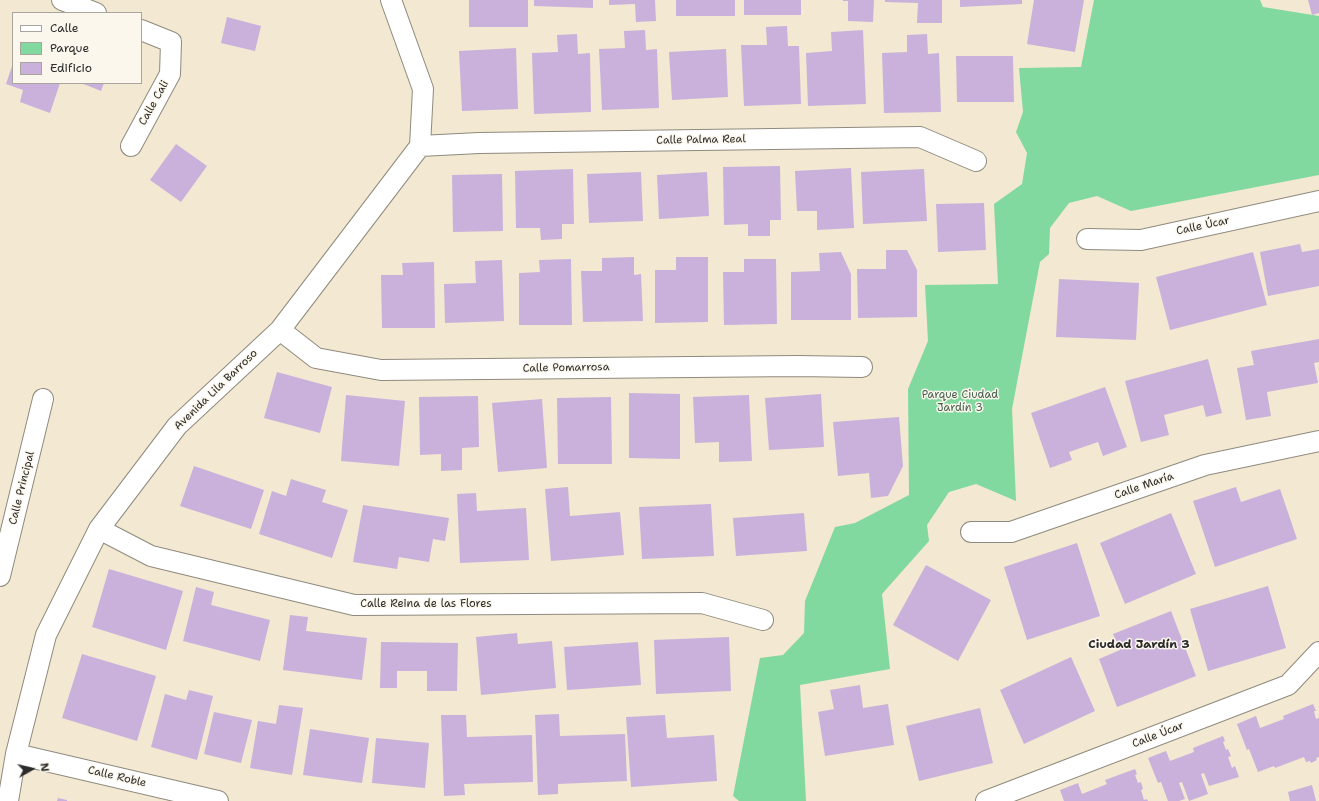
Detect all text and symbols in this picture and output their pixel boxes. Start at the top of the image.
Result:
legend [12,12,142,84]
text: Calle [50,20,79,36]
text: Parque [50,40,89,56]
text: Edificio [50,60,92,76]
street label: Calle Cali [136,78,172,128]
street label: Calle Palma Real [656,133,746,147]
street label: Calle Úcar [1175,214,1231,238]
street label: Avenida Lila Barroso [172,347,260,433]
street label: Calle Pomarrosa [522,361,610,375]
park label: Parque Ciudad Jardín 3 [922,388,998,414]
street label: Calle Principal [6,450,38,526]
street label: Calle María [1113,470,1175,502]
street label: Calle Reina de las Flores [360,597,492,611]
district label: Ciudad Jardín 3 [1088,638,1190,652]
street label: Calle Úcar [1130,719,1186,751]
north arrow [12,749,52,789]
text: N [36,762,52,773]
street label: Calle Roble [86,764,148,790]

